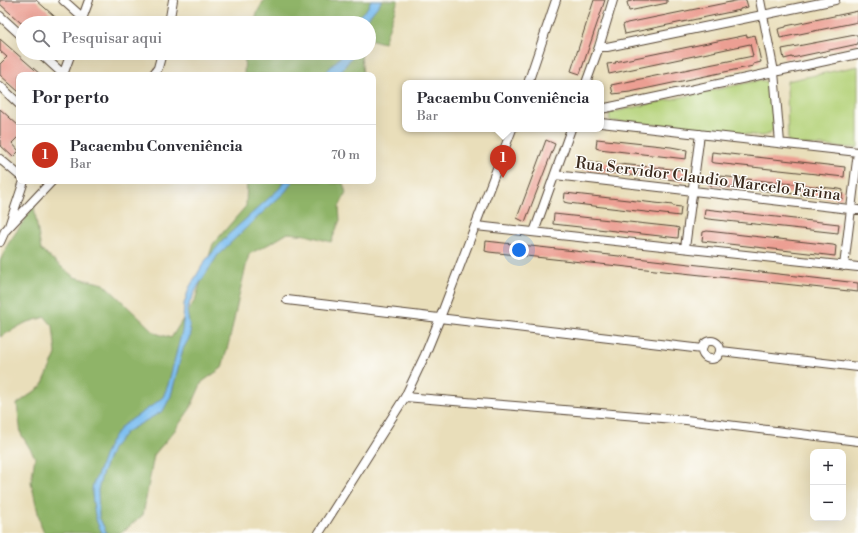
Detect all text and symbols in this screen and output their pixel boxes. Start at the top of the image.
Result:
search box [16,16,376,60]
icon: search [30,27,52,49]
text: Pesquisar aqui [62,29,162,48]
popup [402,80,604,132]
text: Por perto [32,87,109,109]
text: Pacaembu Conveniência [417,89,589,108]
text: Bar [417,108,438,124]
text: Pacaembu Conveniência [70,137,243,156]
pin: 1 [490,145,516,178]
text: 1 [42,147,48,163]
text: 70 m [331,147,360,163]
street label: Rua Servidor Claudio Marcelo Farina [574,153,843,205]
text: Bar [70,156,91,172]
your location [509,240,529,260]
map controls [810,449,846,521]
button: + [810,449,846,485]
button: − [810,485,846,521]

